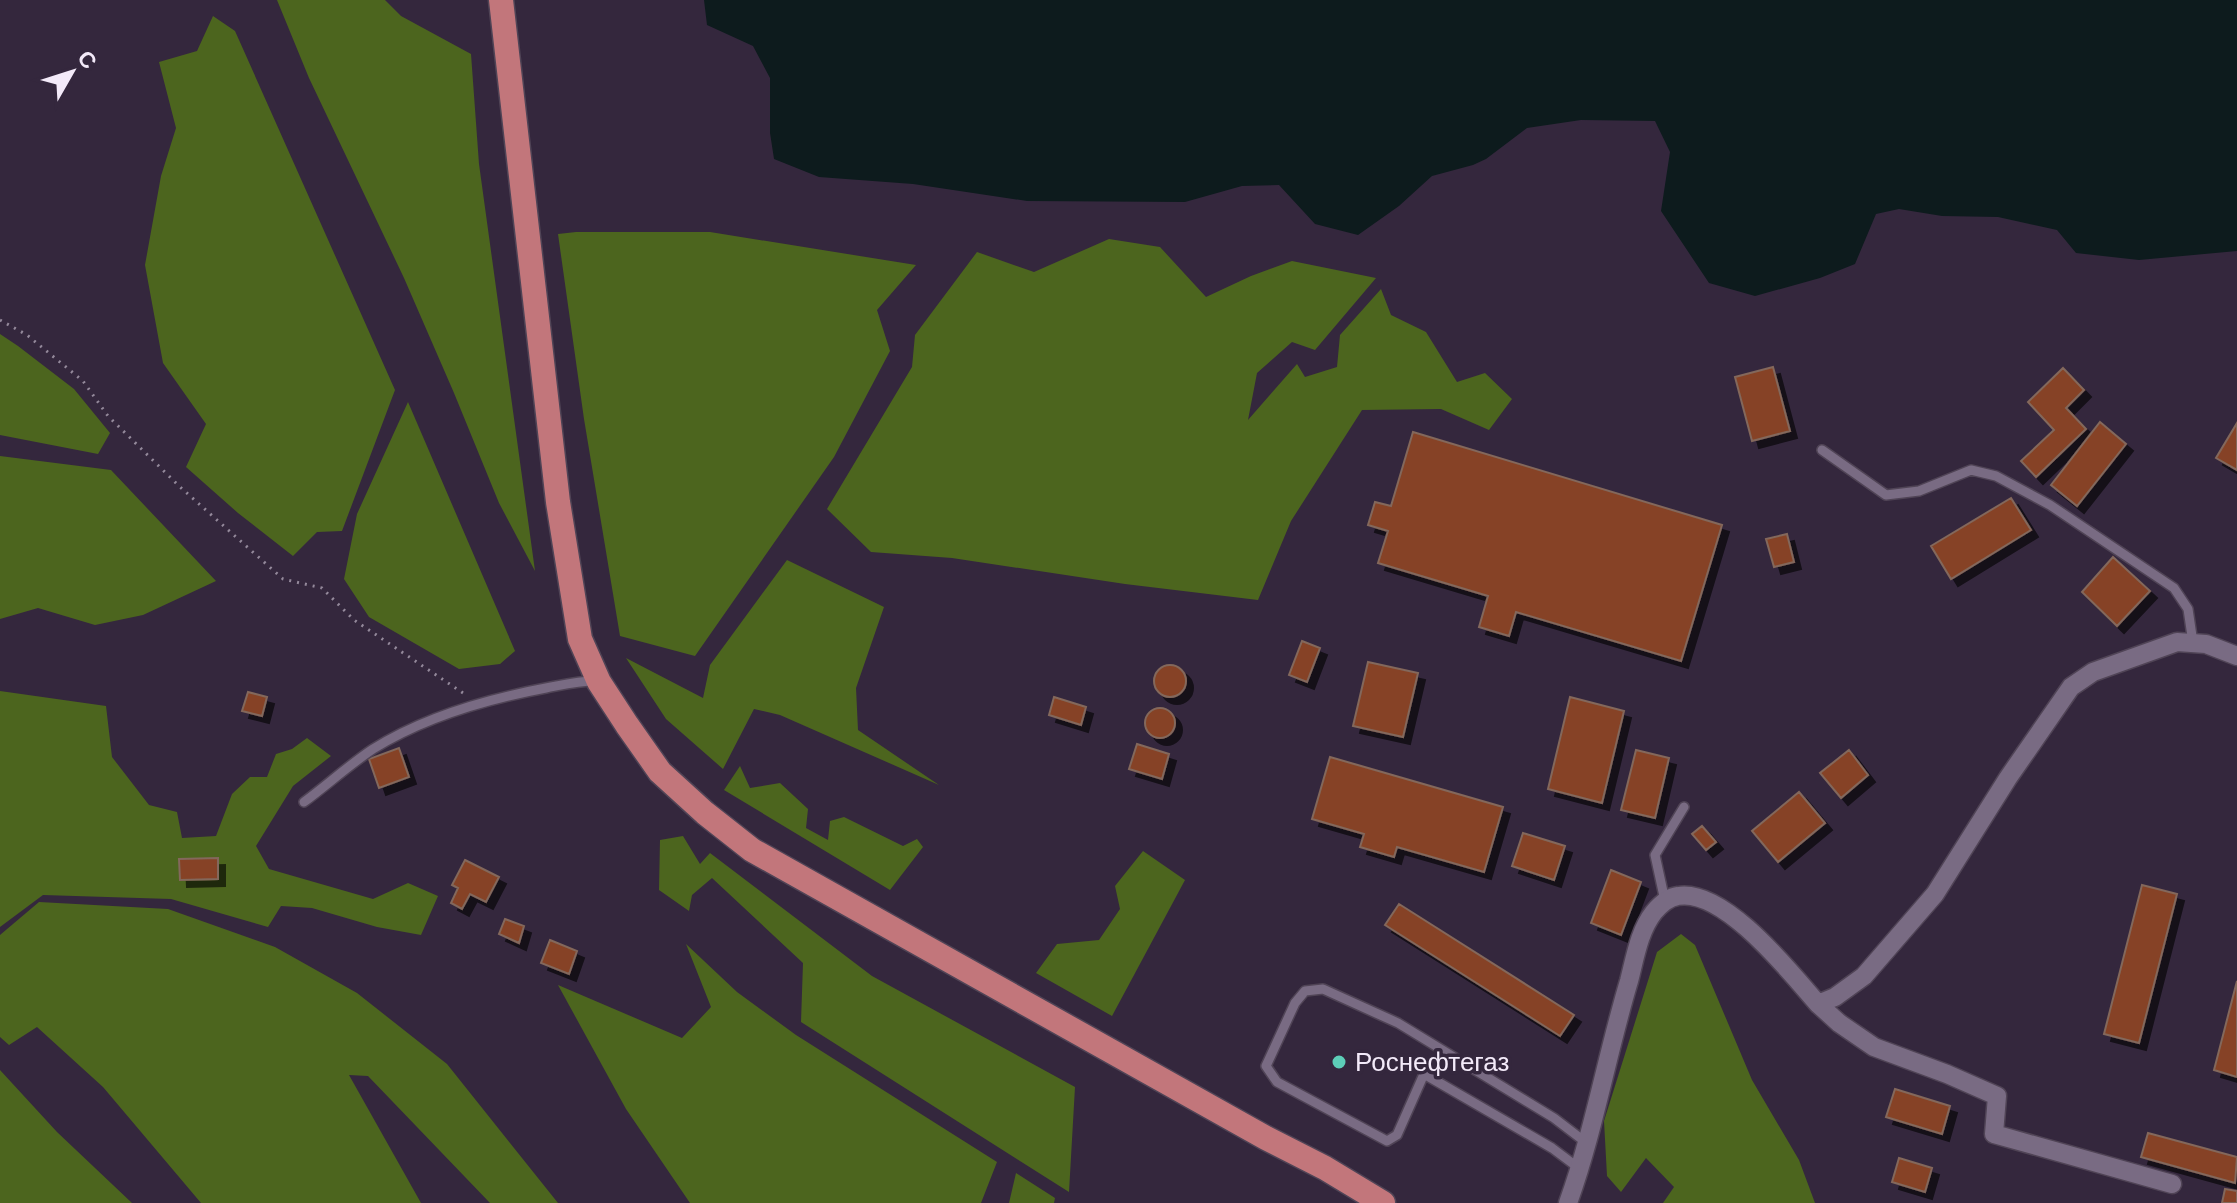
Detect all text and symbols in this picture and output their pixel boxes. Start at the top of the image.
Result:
north arrow [32,32,112,112]
text: С [72,46,102,74]
place label: Роснефтегаз [1355,1047,1509,1077]
marker: Роснефтегаз [1330,1053,1348,1071]

